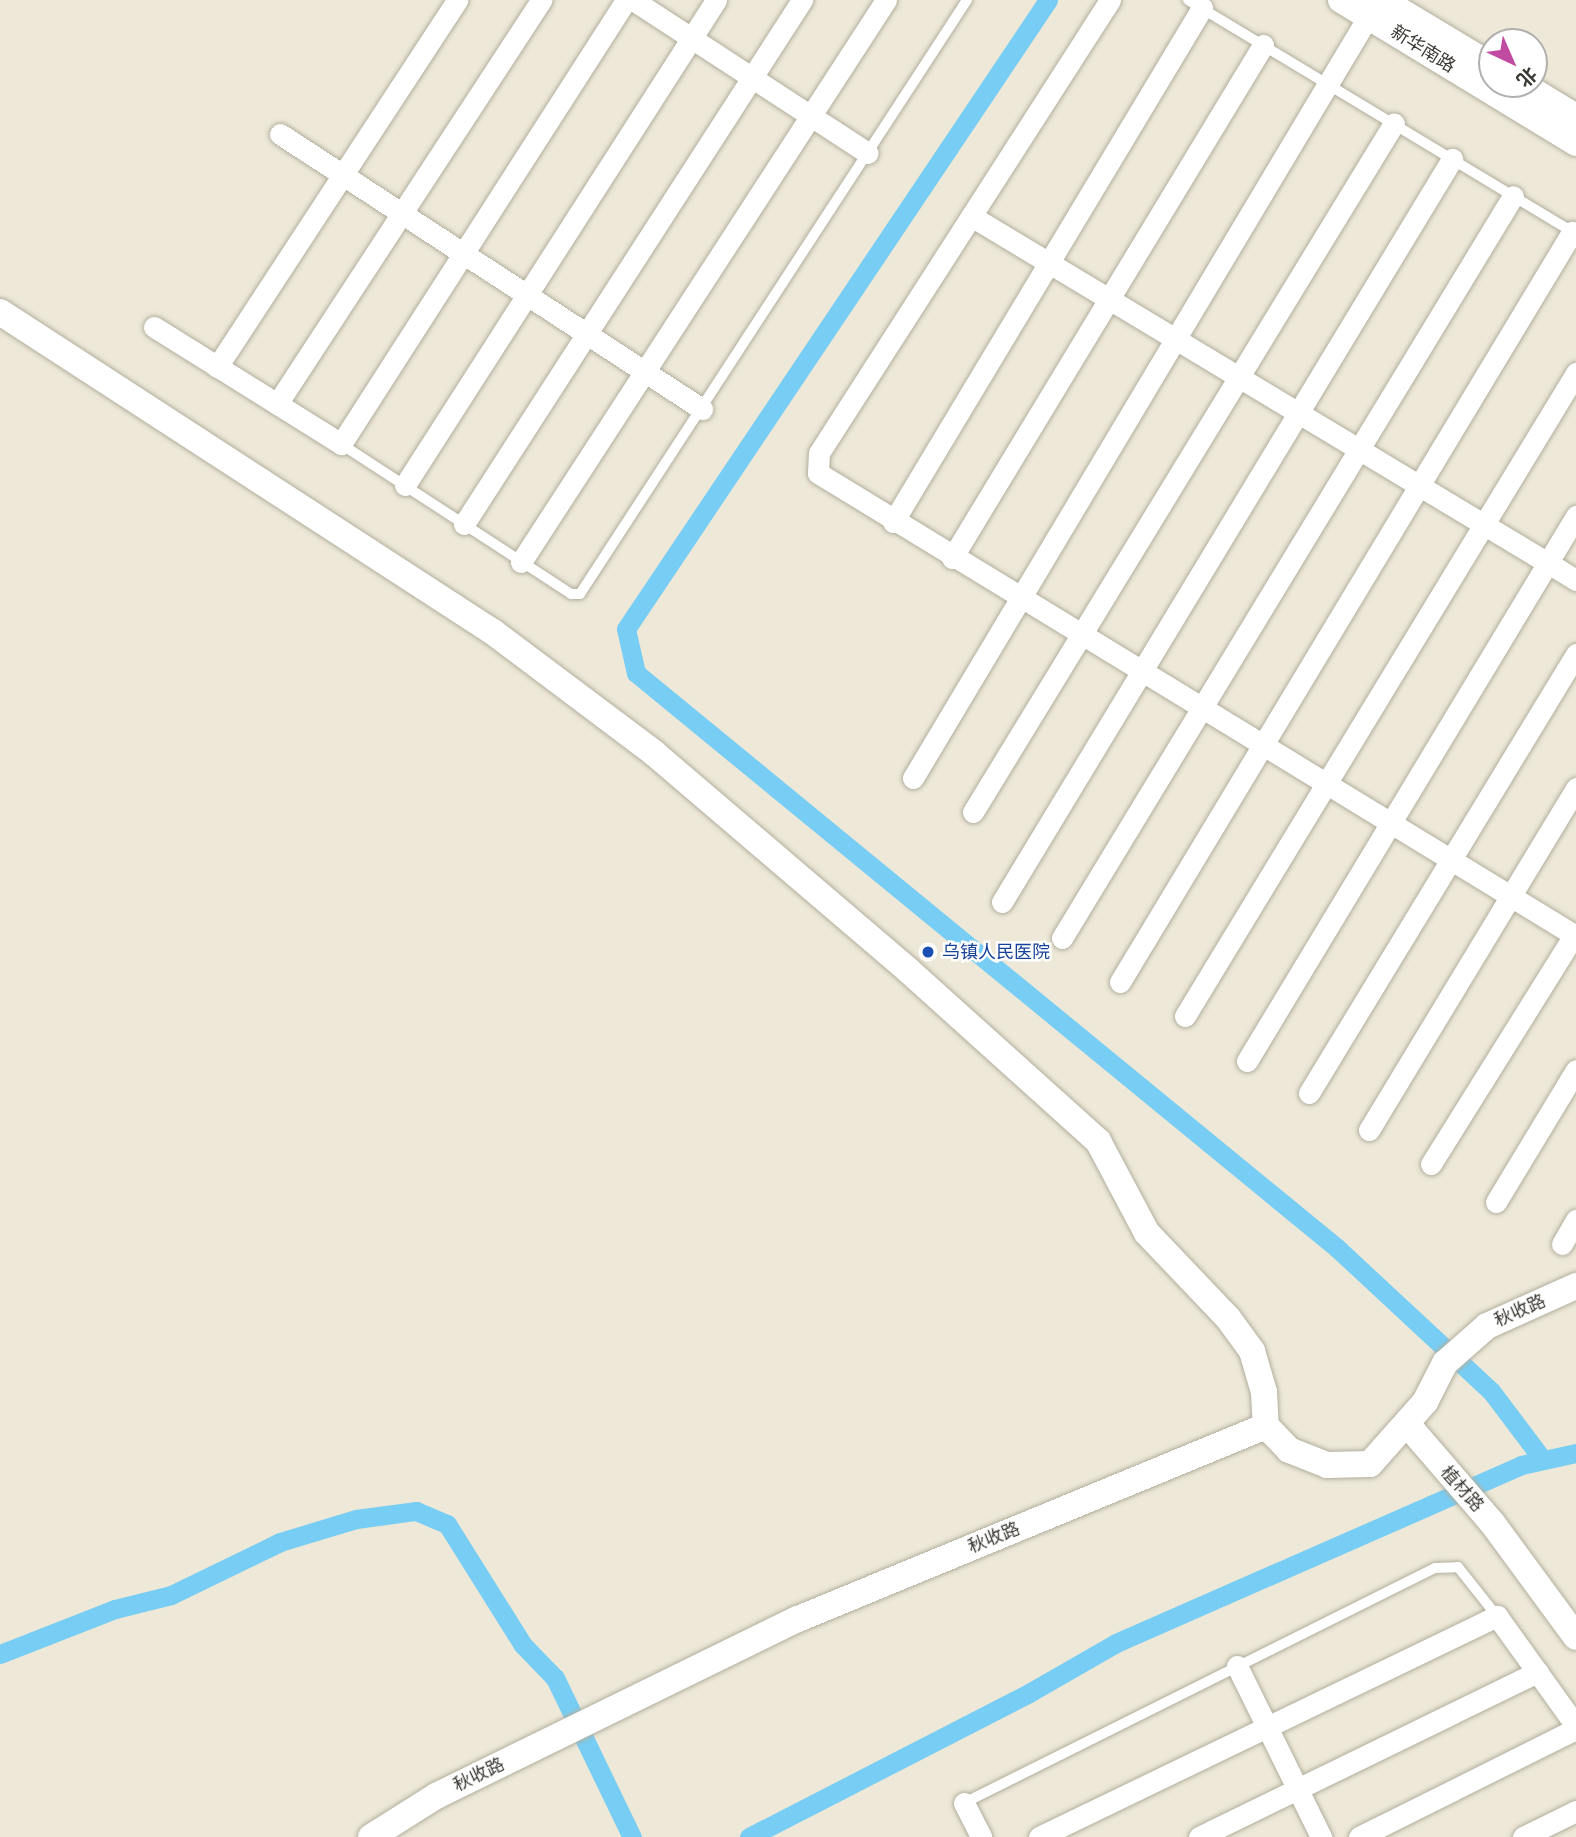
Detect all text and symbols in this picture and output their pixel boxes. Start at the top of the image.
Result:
street label: 新华南路 [1387,21,1459,77]
north arrow [1478,28,1548,98]
text: 北 [1512,62,1541,92]
place label: 乌镇人民医院 [942,941,1050,963]
marker: 乌镇人民医院 [920,944,936,960]
street label: 秋收路 [1491,1290,1549,1332]
street label: 植材路 [1436,1462,1488,1516]
street label: 秋收路 [965,1518,1023,1558]
street label: 秋收路 [450,1753,508,1797]

